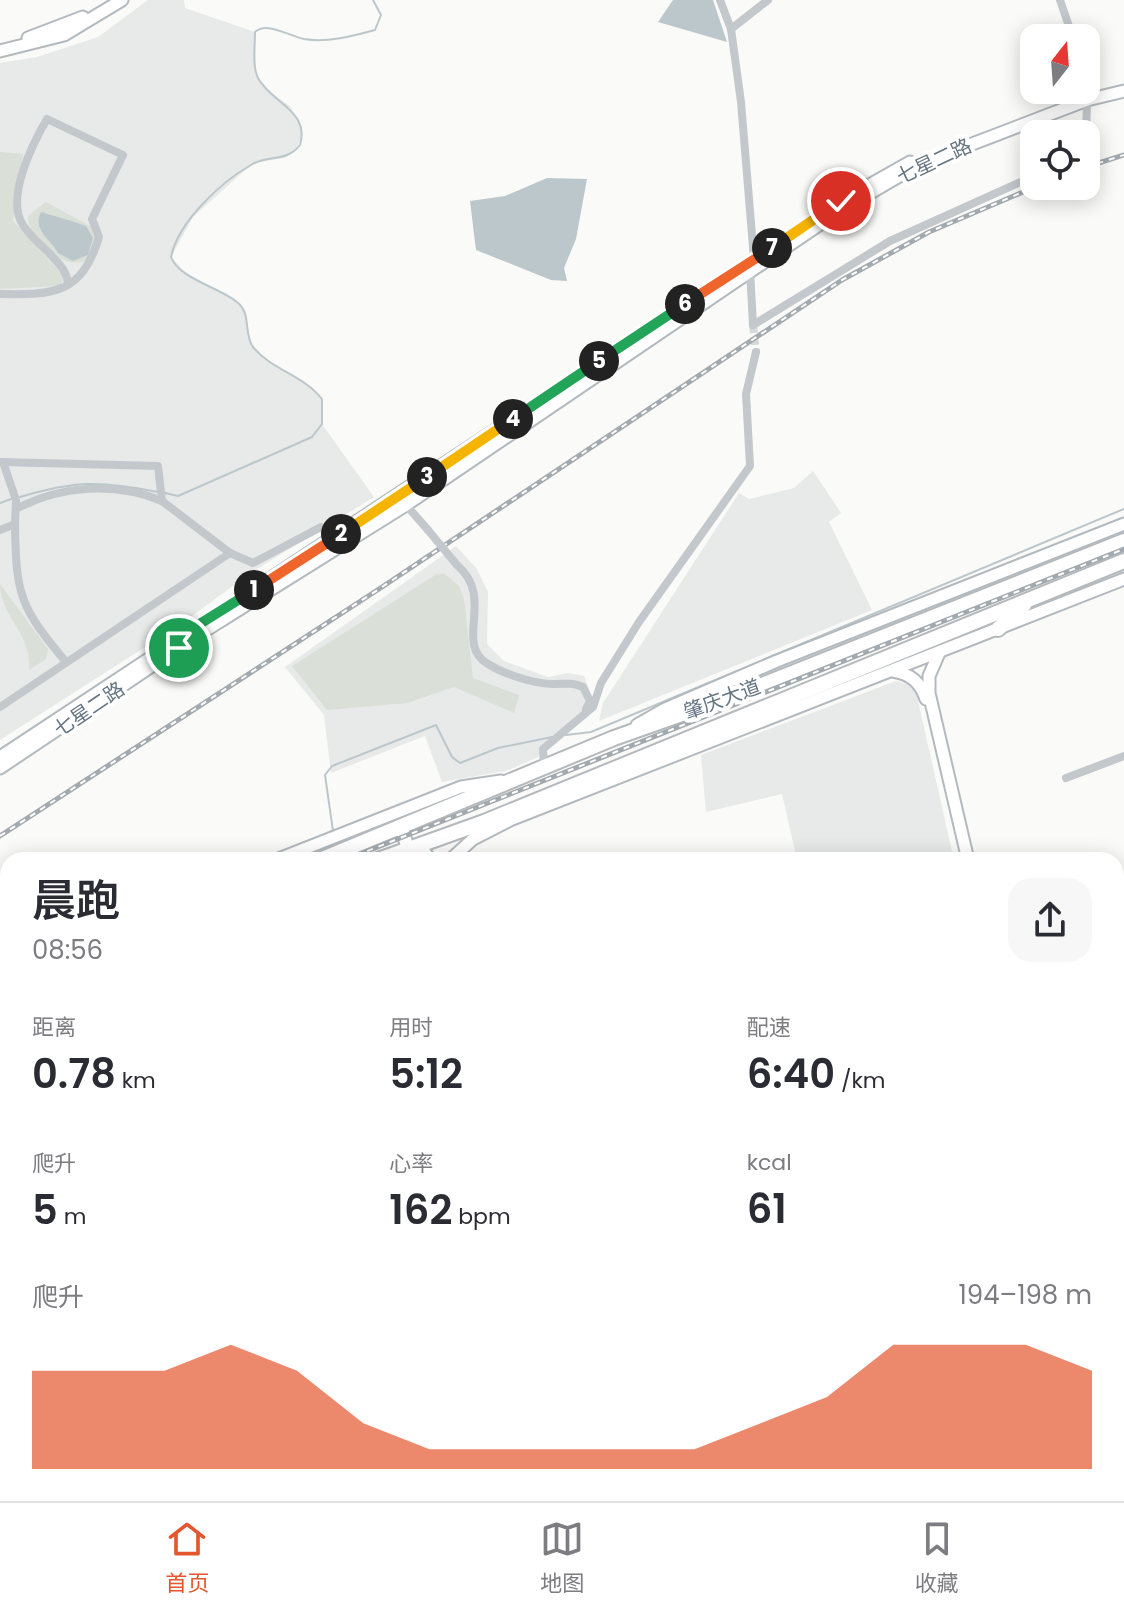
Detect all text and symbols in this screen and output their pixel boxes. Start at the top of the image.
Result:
north arrow [1020,24,1100,104]
map controls [1020,24,1100,200]
button: locate [1020,120,1100,200]
street label: 七星二路 [892,131,976,191]
pin [807,167,875,235]
icon: check [819,179,863,223]
pin: 7 [752,228,792,268]
text: 7 [766,232,778,263]
pin: 6 [665,284,705,324]
text: 6 [678,288,692,319]
pin: 5 [579,341,619,381]
text: 5 [592,345,606,376]
pin: 4 [493,399,533,439]
text: 4 [506,403,520,434]
pin: 3 [407,457,447,497]
text: 3 [420,461,434,492]
pin: 2 [321,514,361,554]
text: 2 [335,518,347,549]
pin: 1 [234,570,274,610]
text: 1 [250,574,258,605]
pin [145,614,213,682]
icon: arrive [157,626,201,670]
street label: 肇庆大道 [680,672,764,726]
street label: 七星二路 [48,675,130,743]
text: 晨跑 [32,870,120,931]
button: share [1008,878,1092,962]
text: 08:56 [32,932,103,968]
text: 距离 [32,1012,76,1043]
text: 用时 [389,1012,433,1043]
text: 配速 [747,1012,791,1043]
text: 0.78 [32,1046,116,1102]
text: 5:12 [389,1046,463,1102]
text: 6:40 [747,1046,835,1102]
text: km [116,1065,156,1096]
text: /km [835,1065,885,1096]
text: kcal [747,1147,792,1178]
text: 爬升 [32,1148,76,1179]
text: 心率 [389,1148,433,1179]
text: 61 [747,1181,787,1237]
text: 5 [32,1182,58,1238]
text: 162 [389,1182,452,1238]
text: m [58,1201,86,1232]
text: bpm [452,1201,511,1232]
text: 194–198 m [959,1277,1092,1313]
text: 爬升 [32,1279,84,1315]
tab: 首页 [165,1517,209,1600]
tab: 地图 [540,1517,584,1600]
tab: 收藏 [915,1517,959,1600]

